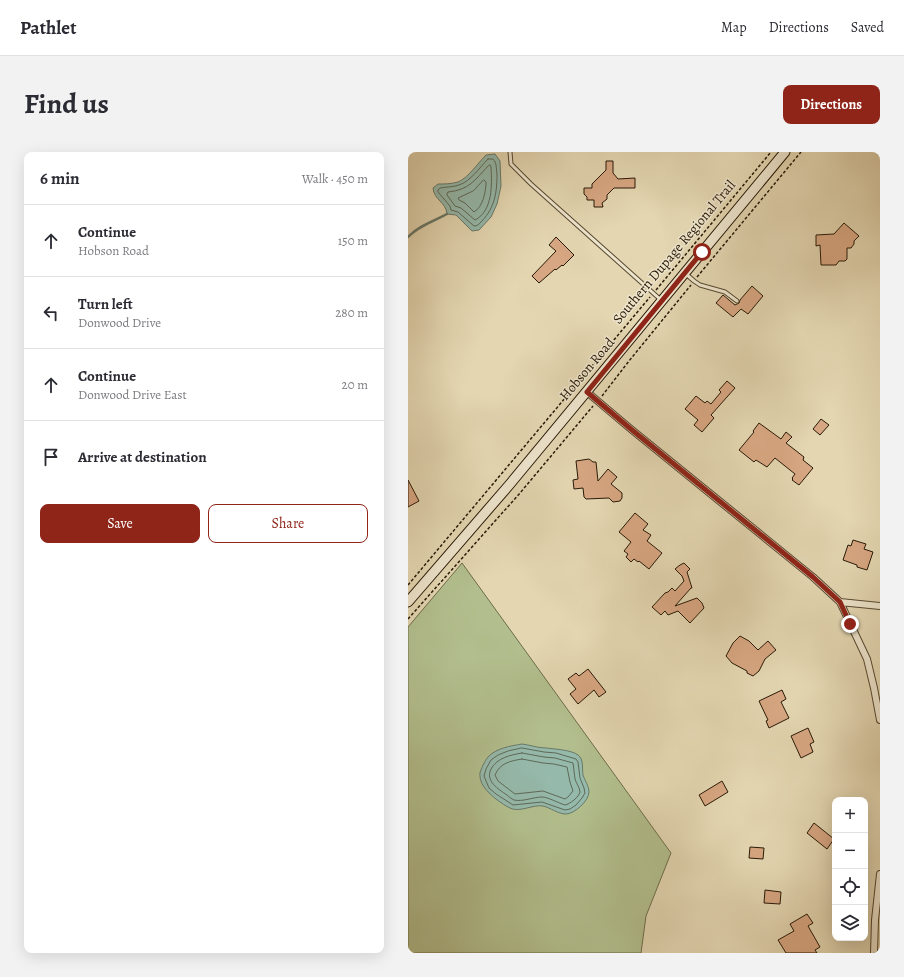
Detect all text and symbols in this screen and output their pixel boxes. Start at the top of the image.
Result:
text: Pathlet [20,15,76,41]
text: Map [721,18,747,37]
text: Directions [769,18,829,37]
text: Saved [851,18,884,37]
text: Find us [24,85,109,123]
button: Directions [783,85,880,124]
text: 6 min [40,167,80,190]
text: Walk · 450 m [302,170,368,187]
street label: Southern Dupage Regional Trail [608,176,740,328]
text: Continue [78,222,136,242]
icon: ahead [40,230,62,252]
text: 150 m [338,232,368,249]
text: Hobson Road [78,242,149,259]
route start [693,243,711,261]
text: Turn left [78,294,133,314]
icon: left [40,302,62,324]
text: 280 m [335,304,368,321]
text: Donwood Drive [78,314,161,331]
street label: Hobson Road [555,333,619,404]
text: Continue [78,366,136,386]
icon: ahead [40,374,62,396]
text: 20 m [342,376,368,393]
text: Donwood Drive East [78,386,187,403]
icon: arrive [40,446,62,468]
text: Arrive at destination [78,447,207,467]
button: Save [40,504,200,543]
button: Share [208,504,368,543]
route end [841,615,859,633]
map controls [832,797,868,941]
button: + [832,797,868,833]
button: − [832,833,868,869]
button: locate [832,869,868,905]
button: layers [832,905,868,941]

